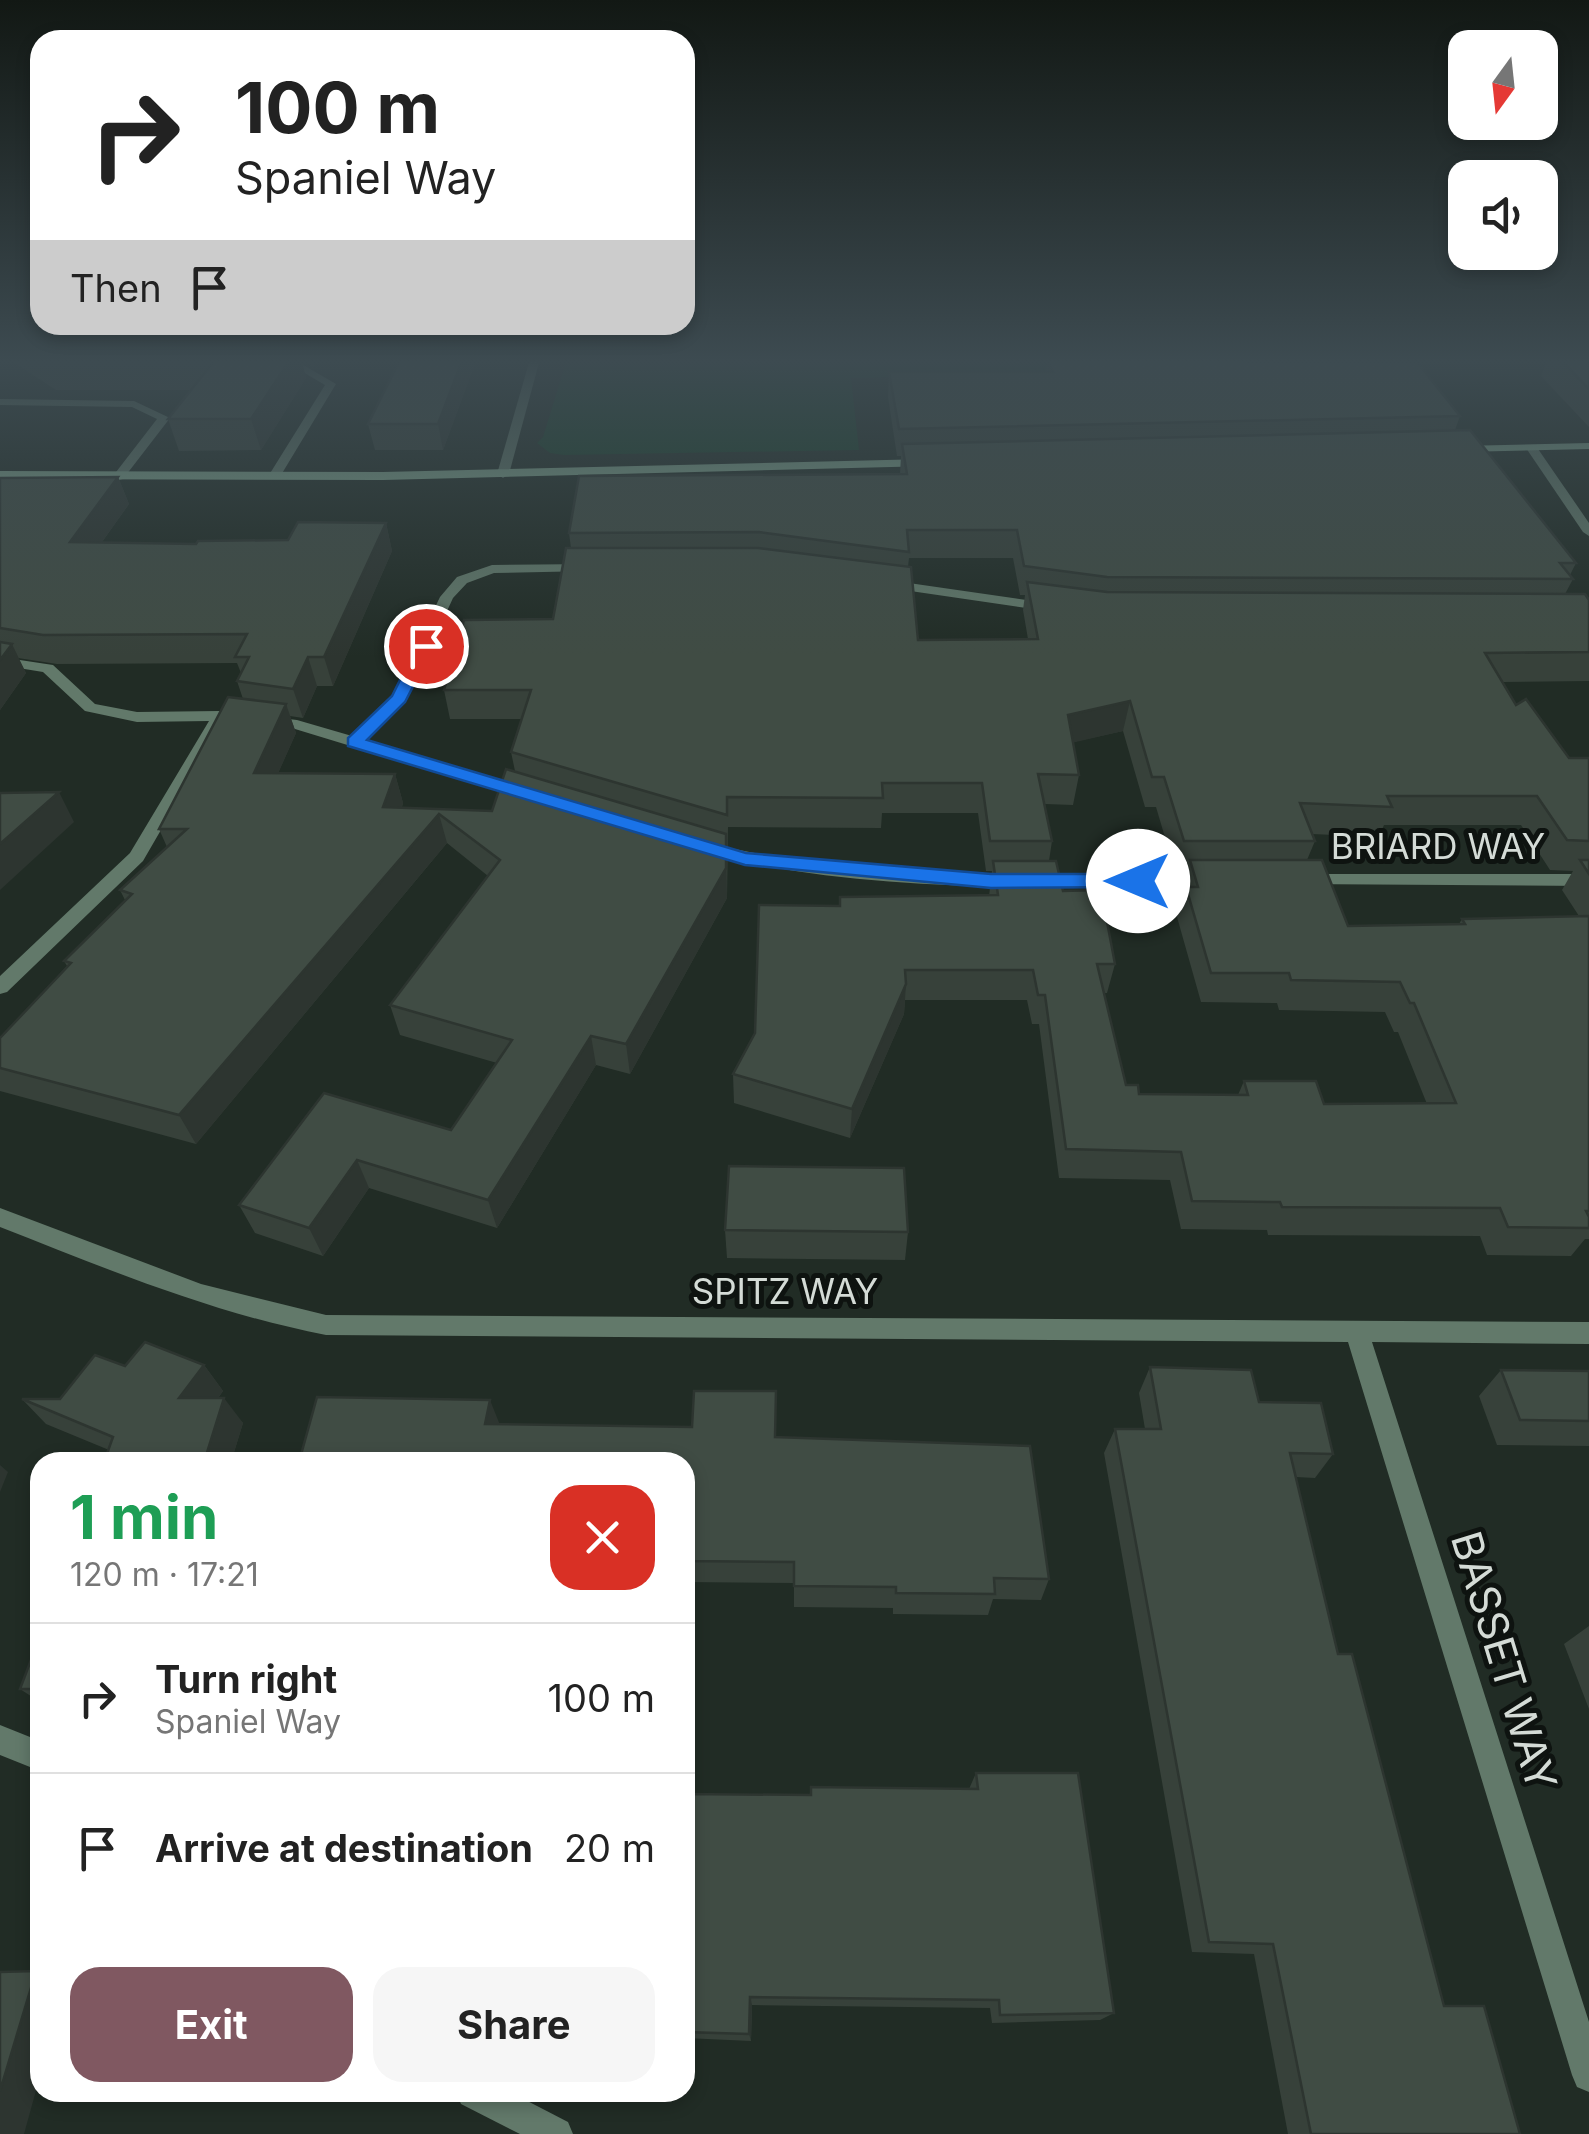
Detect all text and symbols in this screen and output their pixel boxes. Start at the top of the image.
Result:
north arrow [1448,30,1558,140]
map controls [1448,30,1558,270]
text: 100 m [235,65,440,150]
icon: right [70,70,200,200]
text: Spaniel Way [235,150,496,205]
button: sound [1448,160,1558,270]
icon: arrive [182,260,237,315]
text: Then [70,265,162,311]
pin [384,604,469,689]
icon: arrive [399,619,454,674]
street label: BRIARD WAY [1331,825,1545,867]
position arrow [1086,829,1190,933]
street label: SPITZ WAY [692,1270,878,1312]
text: 1 min [70,1481,218,1553]
button: close [550,1485,655,1590]
street label: BASSET WAY [1441,1525,1568,1796]
text: 120 m · 17:21 [70,1555,259,1594]
text: Turn right [155,1656,337,1702]
icon: right [70,1671,125,1726]
text: 100 m [548,1675,655,1721]
text: Spaniel Way [155,1702,341,1741]
icon: arrive [70,1821,125,1876]
text: Arrive at destination [155,1825,533,1871]
text: 20 m [564,1825,655,1871]
button: Exit [70,1967,353,2082]
button: Share [373,1967,655,2082]

